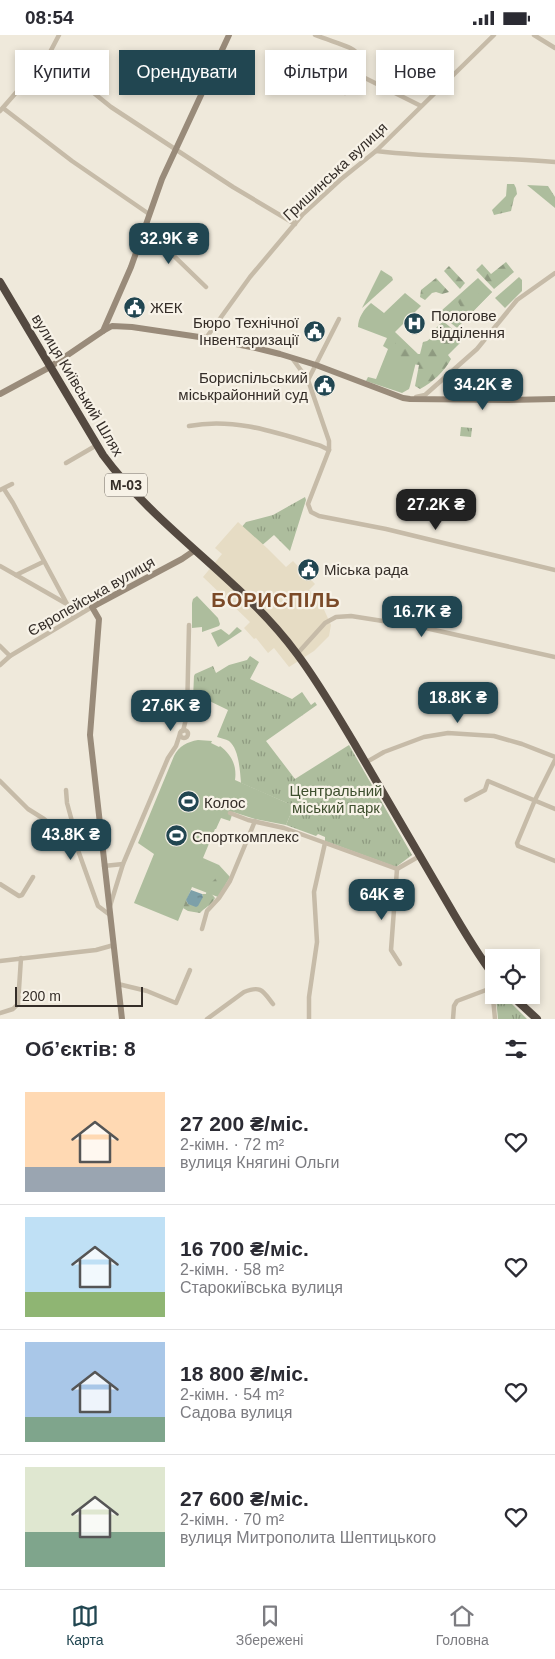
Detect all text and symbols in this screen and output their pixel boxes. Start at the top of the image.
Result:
text: 08:54 [25,7,74,28]
chip: Купити [15,50,109,95]
chip: Орендувати [119,50,255,95]
chip: Фільтри [265,50,366,95]
chip: Нове [376,50,454,95]
street label: Гришинська вулиця [279,118,391,224]
pin: 32.9K ₴ [123,223,215,265]
text: 32.9K ₴ [140,230,198,247]
public building icon: ЖЕК [122,295,146,319]
place label: ЖЕК [150,299,183,316]
place label: Пологове відділення [431,307,505,341]
street label: вулиця Київський Шлях [29,311,127,460]
hospital icon: Пологове відділення [403,312,427,336]
place label: Бюро Технічної Інвентаризації [193,314,300,348]
public building icon: Бюро Технічної Інвентаризації [303,319,327,343]
place label: Бориспільський міськрайонний суд [178,369,308,403]
pin: 34.2K ₴ [437,369,529,411]
public building icon: Бориспільський міськрайонний суд [312,374,336,398]
text: 34.2K ₴ [454,376,512,393]
road number: М-03 [105,473,147,497]
pin: 27.2K ₴ [390,489,482,531]
text: 27.2K ₴ [407,496,465,513]
street label: Європейська вулиця [25,553,157,639]
public building icon: Міська рада [296,557,320,581]
place label: Міська рада [324,561,409,578]
district label: БОРИСПІЛЬ [211,589,341,611]
pin: 16.7K ₴ [376,595,468,638]
text: 16.7K ₴ [393,603,451,620]
pin: 18.8K ₴ [412,681,504,724]
pin: 27.6K ₴ [125,689,217,732]
text: 18.8K ₴ [429,689,487,706]
text: 27.6K ₴ [142,697,200,714]
park label: Центральний міський парк [290,782,382,816]
sports icon: Колос [176,790,200,814]
place label: Колос [204,794,246,811]
pin: 43.8K ₴ [25,819,117,861]
sports icon: Спорткомплекс [164,824,188,848]
text: 43.8K ₴ [42,826,100,843]
place label: Спорткомплекс [192,828,300,845]
pin: 64K ₴ [347,879,417,921]
text: 64K ₴ [360,886,404,903]
map controls [485,949,540,1004]
button: locate [485,949,540,1004]
scale bar [15,984,142,1007]
text: 200 m [22,988,61,1004]
icon: filters [502,1035,530,1063]
text: Об’єктів: 8 [25,1037,136,1060]
icon: home [65,1112,125,1172]
text: 27 200 ₴/міс. [180,1112,309,1135]
icon: heart [502,1128,530,1156]
text: 2-кімн. · 72 m² [180,1136,284,1153]
text: вулиця Княгині Ольги [180,1154,339,1171]
icon: home [65,1237,125,1297]
text: 16 700 ₴/міс. [180,1237,309,1260]
icon: heart [502,1253,530,1281]
text: 2-кімн. · 58 m² [180,1261,284,1278]
text: Старокиївська вулиця [180,1279,343,1296]
icon: home [65,1362,125,1422]
text: 18 800 ₴/міс. [180,1362,309,1385]
icon: heart [502,1378,530,1406]
text: 2-кімн. · 54 m² [180,1386,284,1403]
text: Садова вулиця [180,1404,292,1421]
icon: home [65,1487,125,1547]
text: 27 600 ₴/міс. [180,1487,309,1510]
icon: heart [502,1503,530,1531]
text: 2-кімн. · 70 m² [180,1511,284,1528]
text: вулиця Митрополита Шептицького [180,1529,436,1546]
tab: Карта [66,1602,104,1648]
tab: Збережені [236,1602,303,1648]
tab: Головна [436,1602,489,1648]

